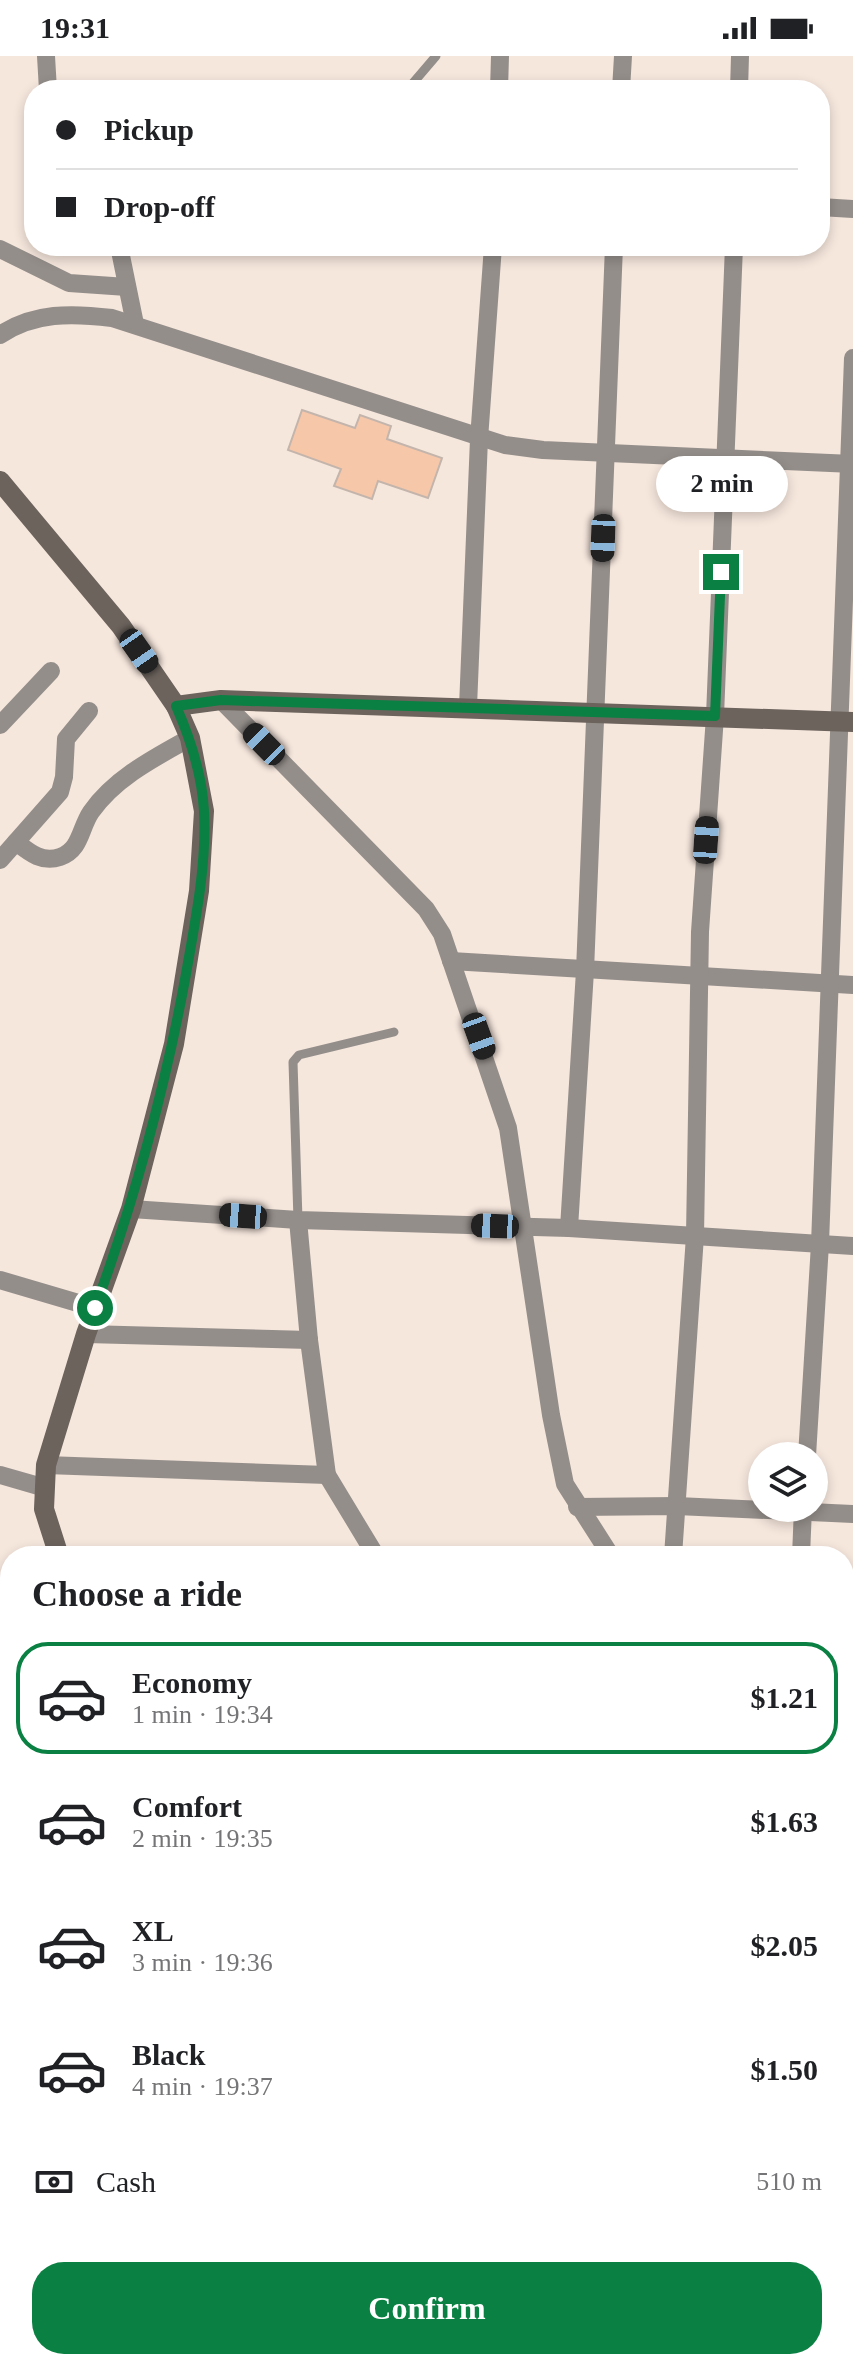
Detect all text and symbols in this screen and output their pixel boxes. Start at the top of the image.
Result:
text: 19:31 [40,11,110,44]
text: Pickup [104,113,194,146]
text: Drop-off [104,190,215,223]
callout: 2 min [655,456,787,512]
text: 2 min [691,469,753,498]
car [590,514,616,562]
route end [703,554,739,590]
car [115,624,163,678]
car [239,719,289,769]
car [692,815,720,865]
car [460,1009,498,1063]
car [218,1202,268,1230]
car [471,1213,519,1239]
route start [77,1290,113,1326]
map controls [748,1442,828,1522]
button: layers [748,1442,828,1522]
text: Choose a ride [32,1574,242,1614]
icon: car [36,1662,108,1734]
text: Economy [132,1666,252,1699]
text: $1.21 [751,1681,818,1714]
text: 1 min · 19:34 [132,1700,273,1729]
icon: car [36,1786,108,1858]
text: Comfort [132,1790,242,1823]
text: $1.63 [751,1805,818,1838]
text: 2 min · 19:35 [132,1824,273,1853]
icon: car [36,1910,108,1982]
text: XL [132,1914,174,1947]
text: $2.05 [751,1929,818,1962]
text: 3 min · 19:36 [132,1948,273,1977]
icon: car [36,2034,108,2106]
text: Black [132,2038,205,2071]
text: $1.50 [751,2053,818,2086]
text: 4 min · 19:37 [132,2072,273,2101]
icon: cash [32,2160,76,2204]
text: Cash [96,2165,156,2198]
text: 510 m [756,2167,822,2196]
button: Confirm [32,2262,822,2354]

